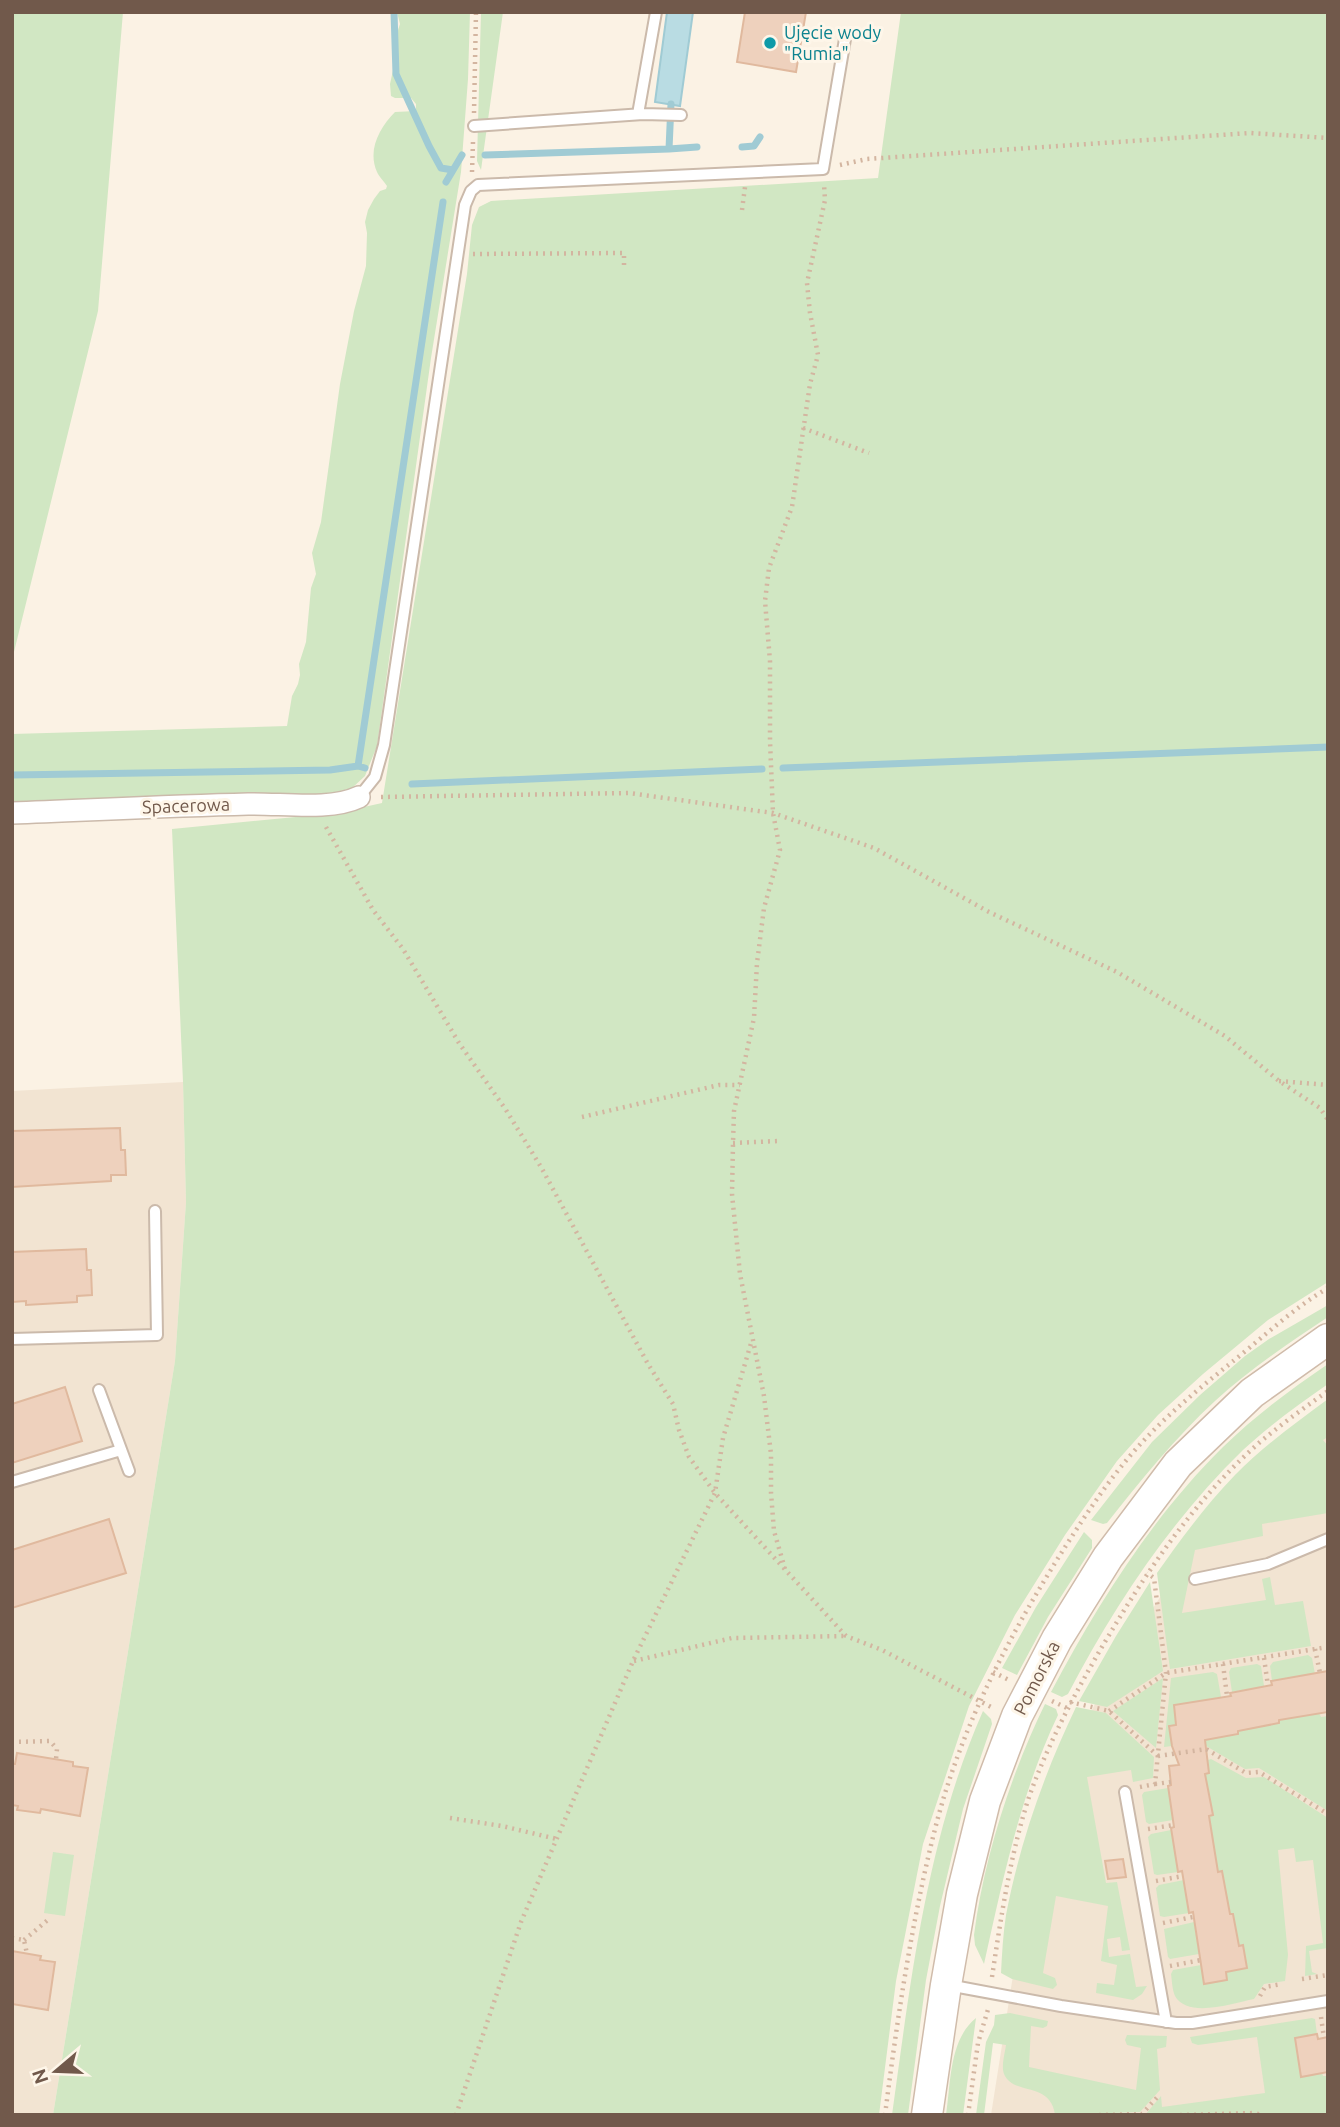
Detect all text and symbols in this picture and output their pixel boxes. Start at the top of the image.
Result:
place label: Ujęcie wody "Rumia" [784,22,881,63]
marker: Ujęcie wody "Rumia" [762,35,778,51]
street label: Spacerowa [142,793,230,817]
street label: Pomorska [1009,1637,1063,1718]
north arrow [21,2036,91,2106]
text: N [27,2066,53,2087]

